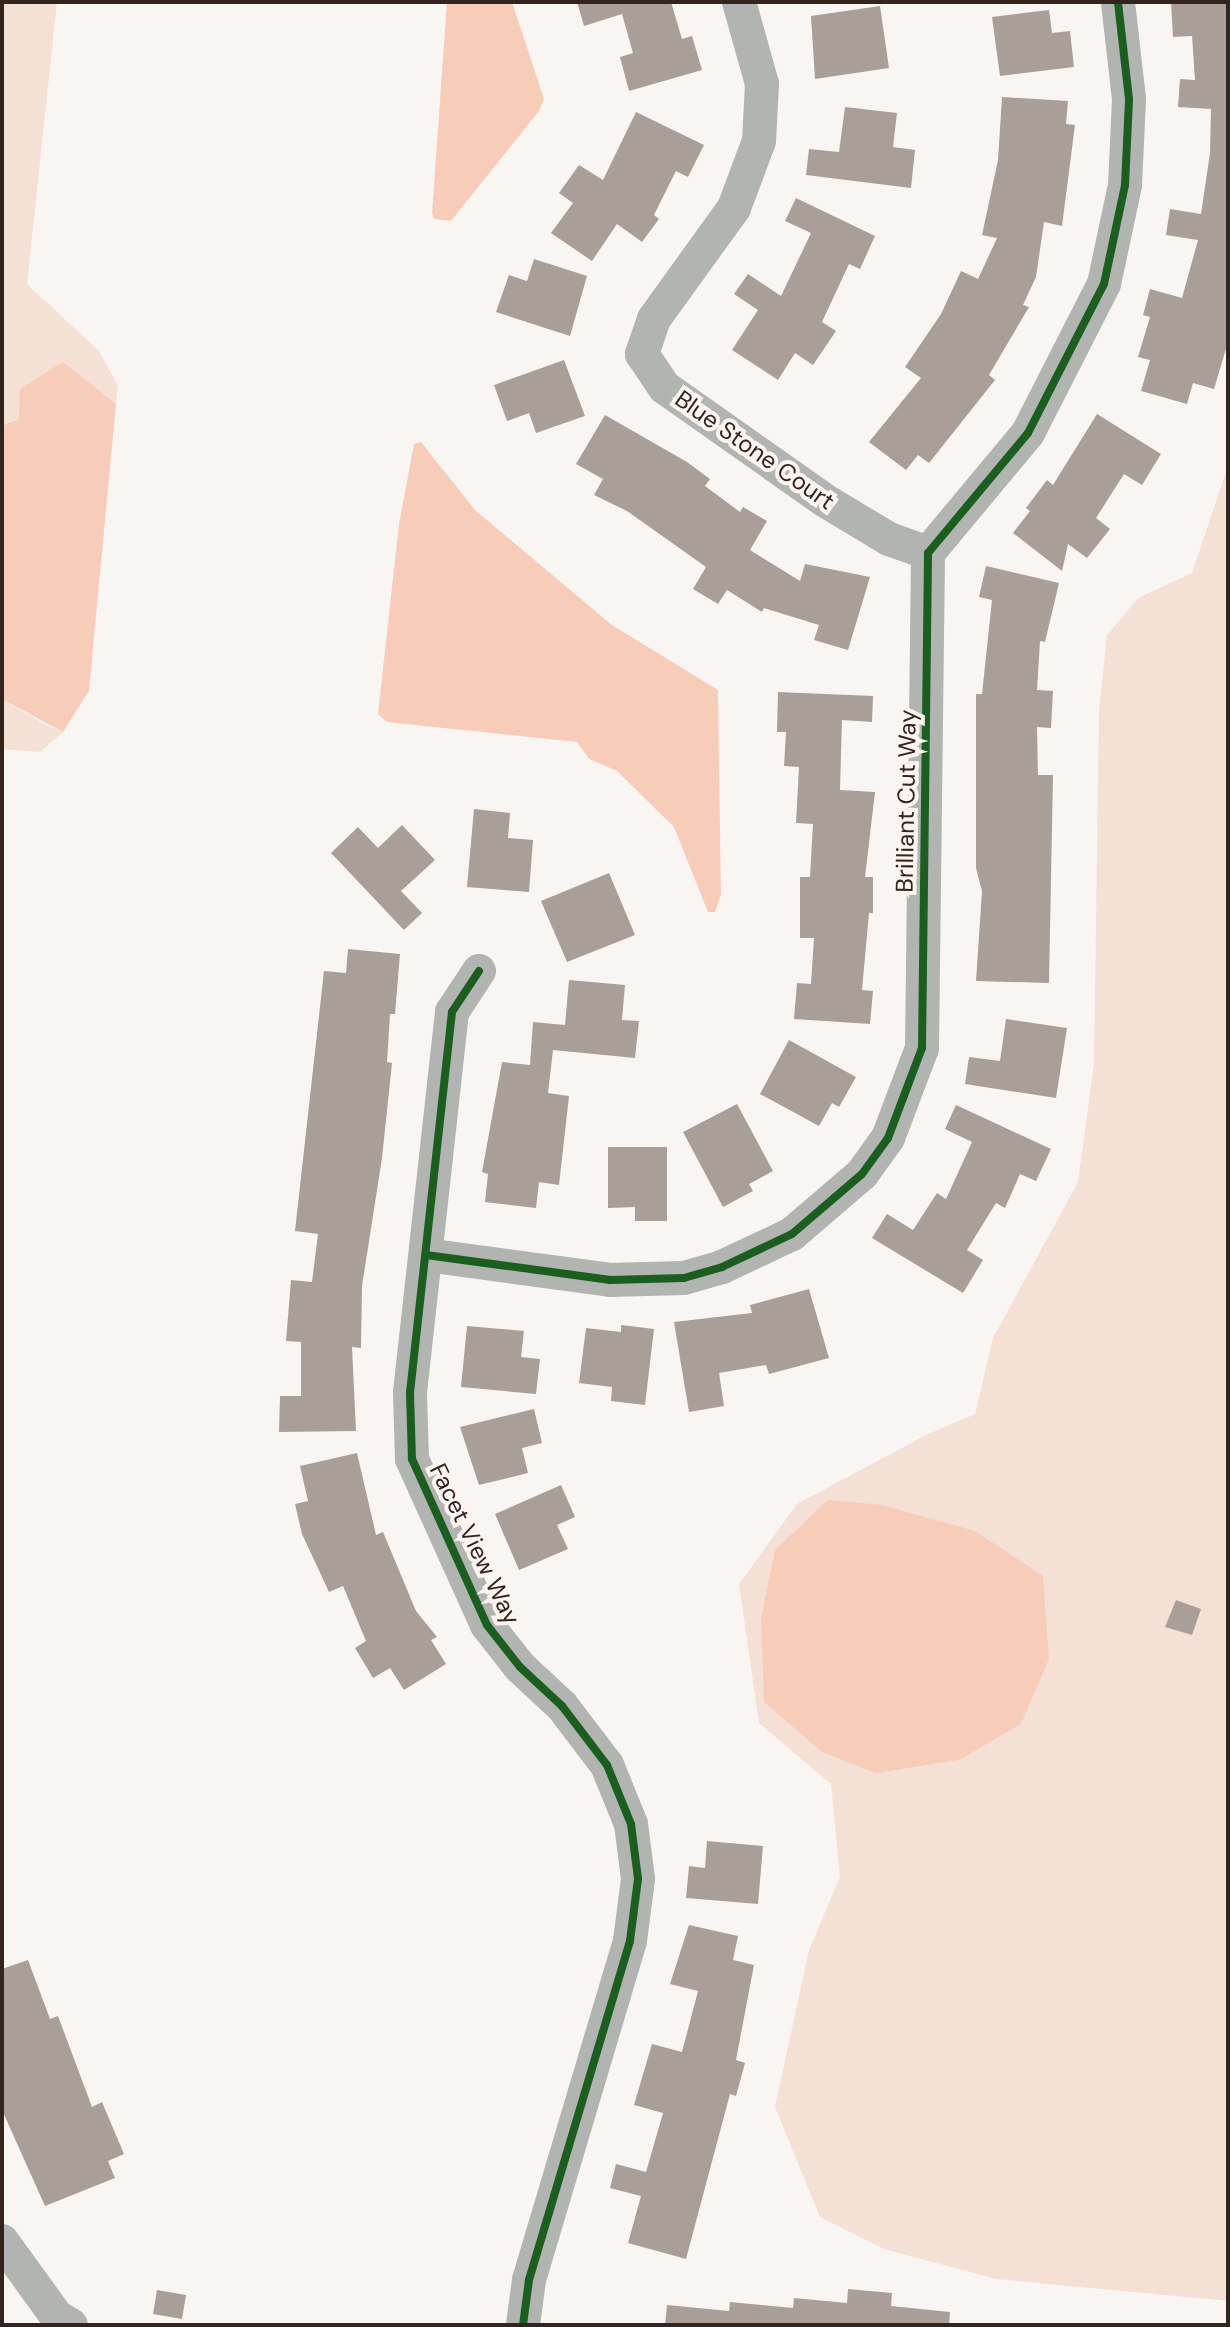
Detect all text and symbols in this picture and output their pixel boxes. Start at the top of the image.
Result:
street label: Blue Stone Court [670,384,840,516]
street label: Brilliant Cut Way [890,709,922,893]
street label: Facet View Way [424,1459,526,1629]

